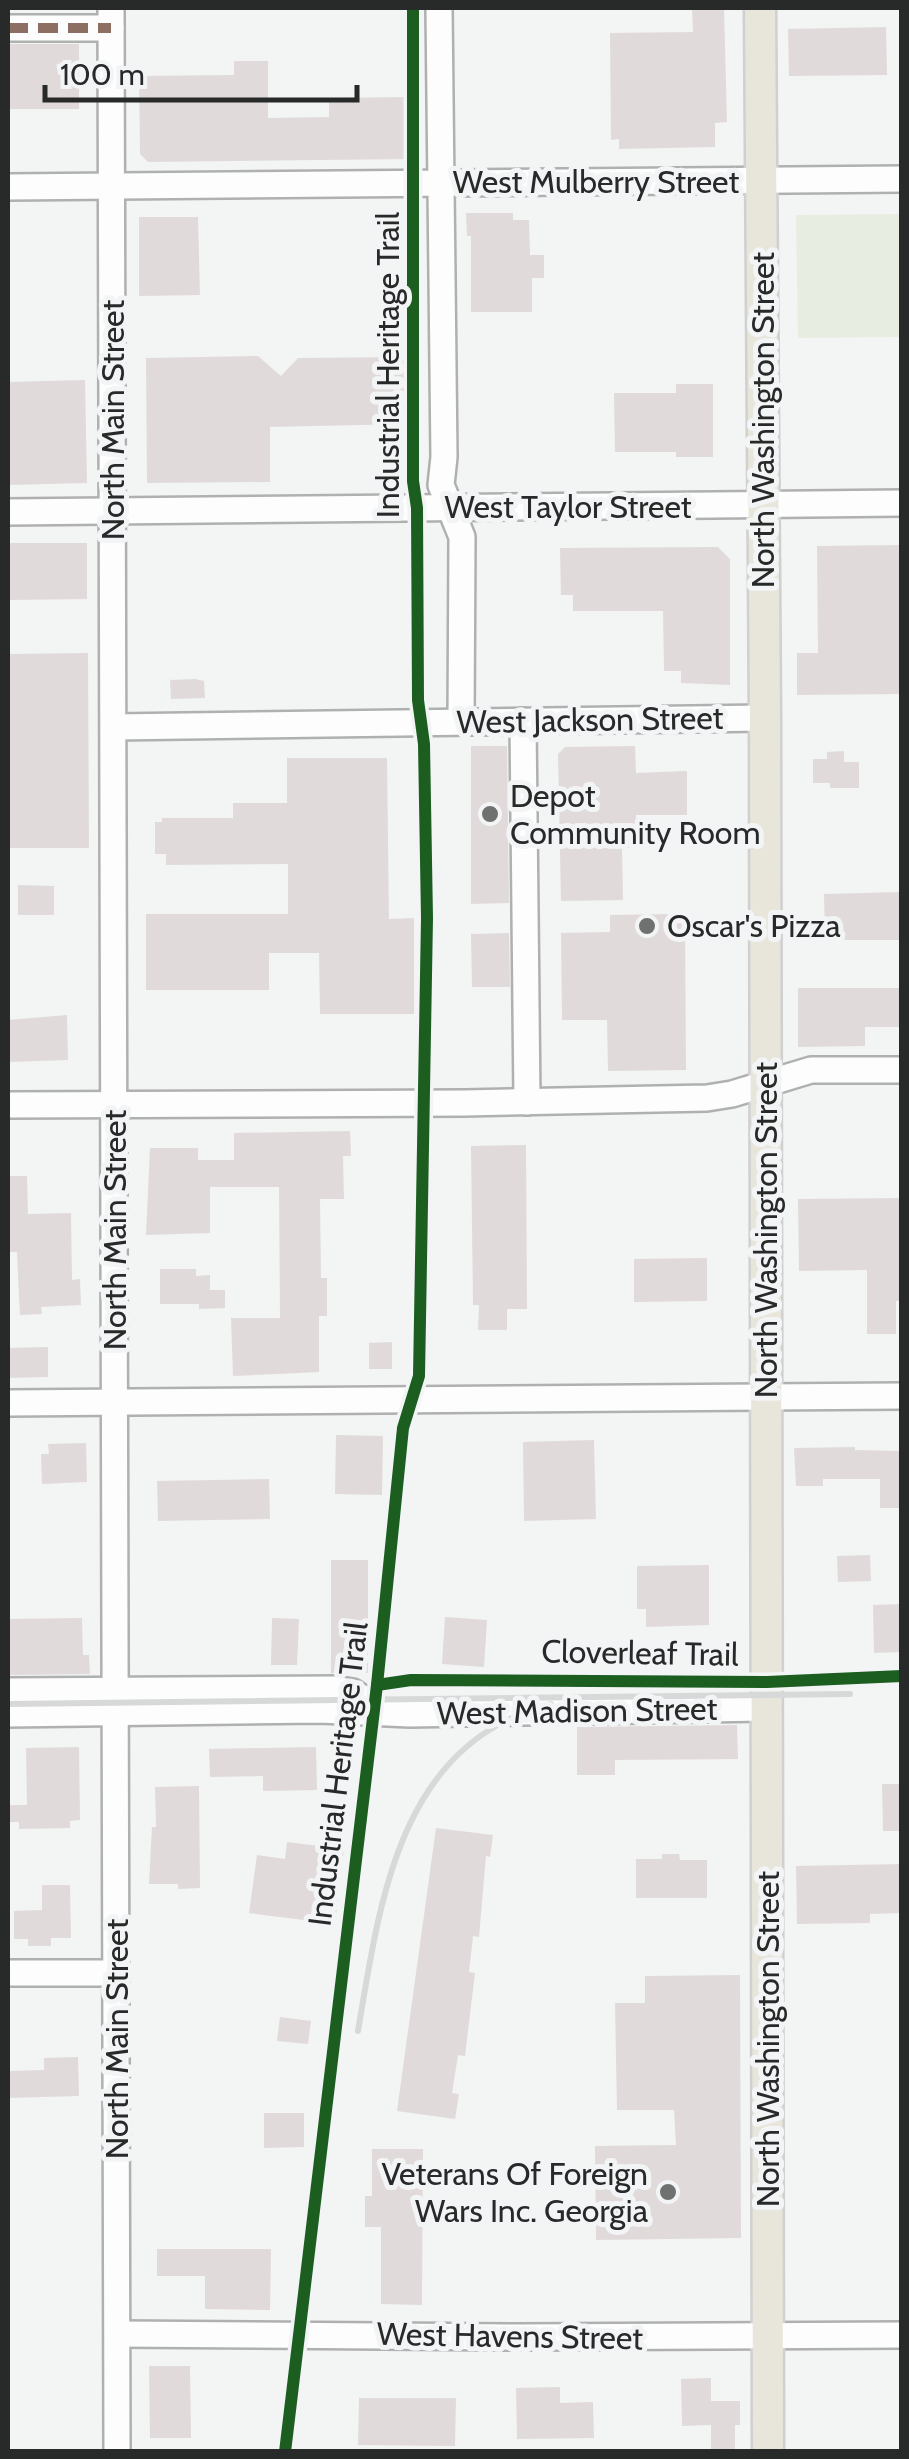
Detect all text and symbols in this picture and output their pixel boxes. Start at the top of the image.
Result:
scale bar [45,40,358,102]
text: 100 m [60,56,145,93]
street label: West Mulberry Street [453,162,739,201]
street label: Industrial Heritage Trail [368,211,407,518]
street label: North Washington Street [743,252,782,588]
street label: North Main Street [93,300,132,540]
street label: West Taylor Street [444,487,692,526]
street label: West Jackson Street [456,698,724,741]
place label: Depot Community Room [510,776,761,852]
marker: Depot Community Room [479,803,501,825]
place label: Oscar's Pizza [667,906,841,945]
marker: Oscar's Pizza [636,915,658,937]
street label: North Washington Street [746,1062,785,1398]
street label: North Main Street [95,1110,134,1350]
street label: Industrial Heritage Trail [299,1619,376,1928]
street label: Cloverleaf Trail [541,1631,739,1674]
street label: West Madison Street [436,1689,718,1732]
street label: North Washington Street [748,1871,787,2207]
street label: North Main Street [97,1919,136,2159]
place label: Veterans Of Foreign Wars Inc. Georgia [382,2154,649,2230]
marker: Veterans Of Foreign Wars Inc. Georgia [657,2181,679,2203]
street label: West Havens Street [377,2314,644,2357]

